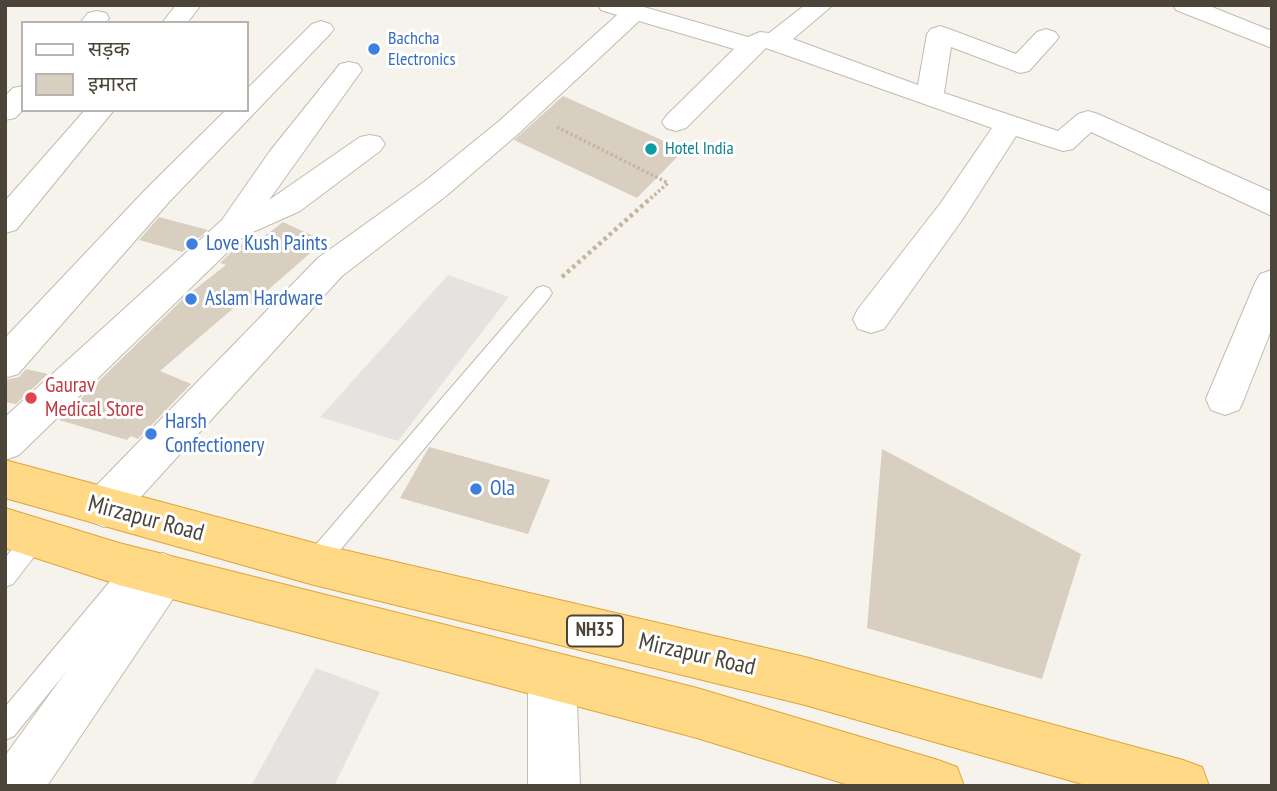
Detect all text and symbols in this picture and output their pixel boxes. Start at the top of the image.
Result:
legend [21,21,248,112]
place label: Bachcha Electronics [388,28,456,70]
text: सड़क [88,35,130,62]
marker: Bachcha Electronics [366,41,382,57]
text: इमारत [88,70,137,97]
place label: Hotel India [665,138,734,160]
marker: Hotel India [643,141,659,157]
place label: Love Kush Paints [206,231,328,257]
marker: Love Kush Paints [184,236,200,252]
place label: Aslam Hardware [205,286,323,312]
marker: Aslam Hardware [183,291,199,307]
place label: Gaurav Medical Store [45,373,144,423]
marker: Gaurav Medical Store [23,390,39,406]
place label: Harsh Confectionery [165,409,264,459]
marker: Harsh Confectionery [143,426,159,442]
place label: Ola [490,476,515,502]
marker: Ola [468,481,484,497]
street label: Mirzapur Road [85,490,207,548]
road number: NH35 [567,616,623,646]
street label: Mirzapur Road [636,628,758,682]

